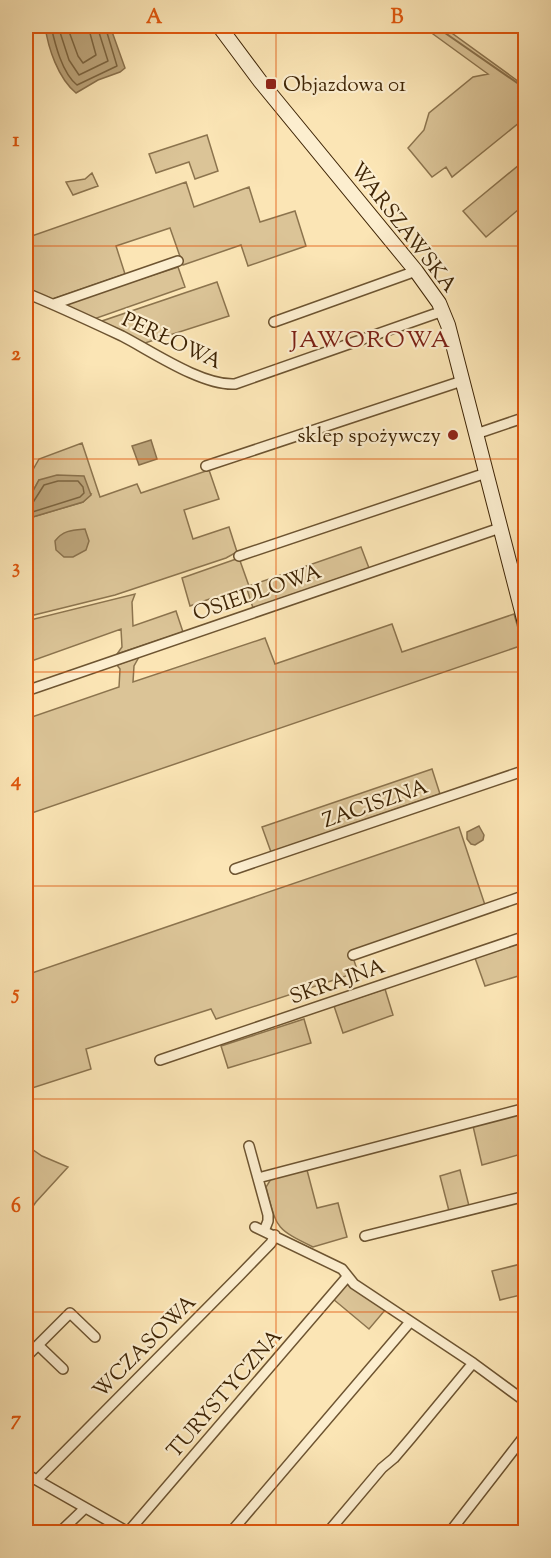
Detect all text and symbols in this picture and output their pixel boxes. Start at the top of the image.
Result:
text: A [146,4,163,33]
text: B [391,4,404,33]
place label: Objazdowa 01 [283,71,406,101]
marker: Objazdowa 01 [264,77,278,91]
text: 1 [13,127,20,156]
street label: WARSZAWSKA [342,157,463,300]
street label: PERŁOWA [116,306,226,378]
district label: JAWOROWA [289,324,451,358]
text: 2 [11,341,21,370]
place label: sklep spożywczy [297,422,442,452]
marker: sklep spożywczy [446,428,460,442]
text: 3 [12,554,20,583]
street label: OSIEDLOWA [189,558,326,630]
text: 4 [10,767,21,796]
street label: ZACISZNA [319,773,432,837]
street label: SKRAJNA [286,953,389,1013]
text: 5 [11,980,20,1009]
text: 6 [11,1193,21,1222]
street label: WCZASOWA [87,1289,204,1406]
street label: TURYSTYCZNA [161,1323,290,1465]
text: 7 [11,1406,22,1435]

